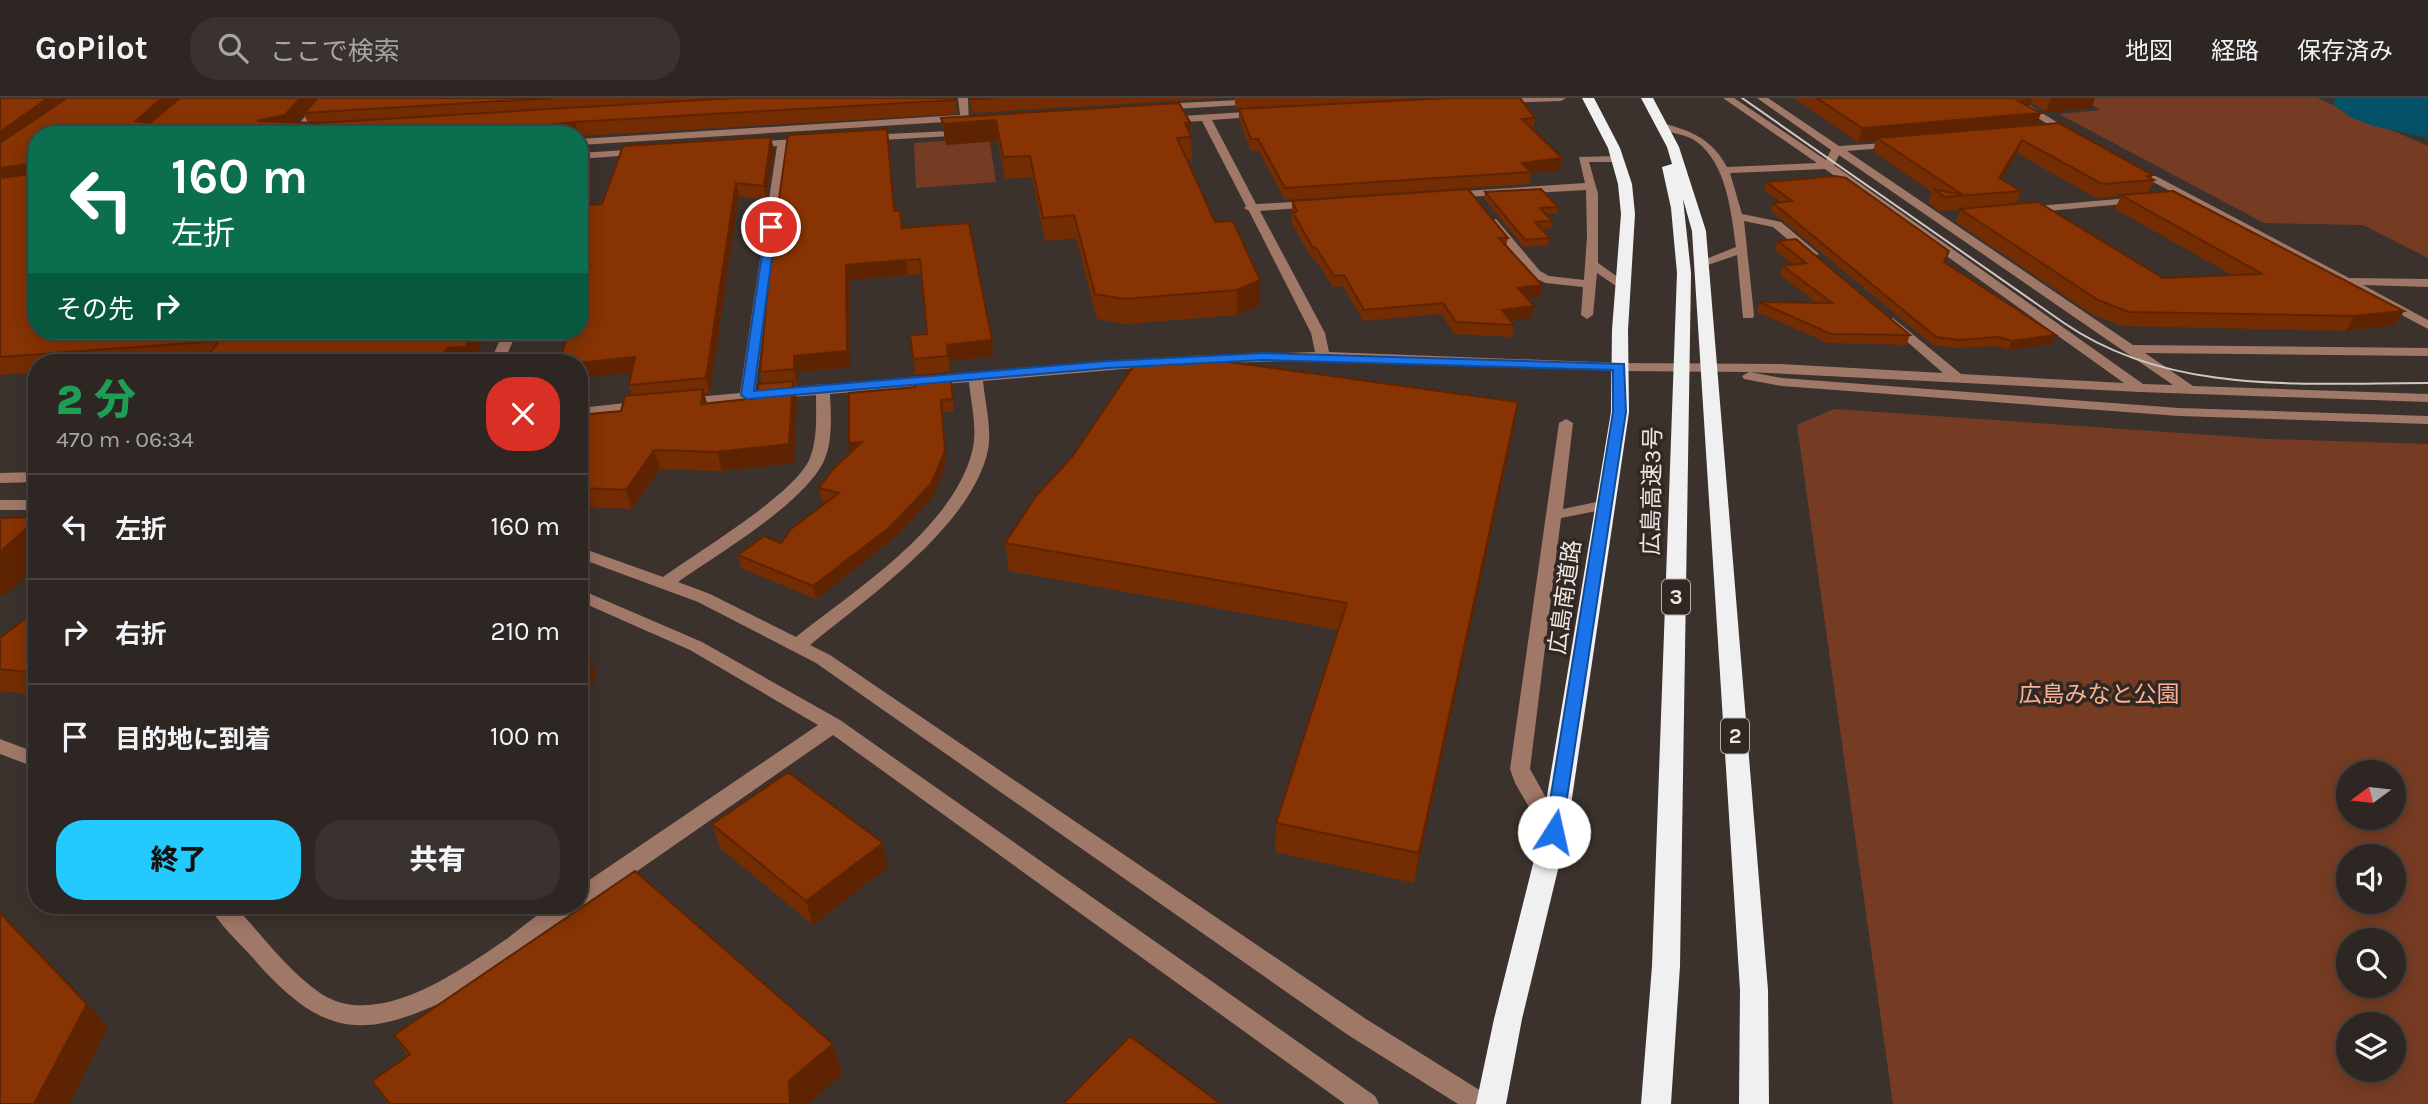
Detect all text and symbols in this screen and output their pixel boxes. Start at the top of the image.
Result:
search box [190,17,680,80]
text: GoPilot [35,29,148,67]
icon: search [214,29,252,67]
text: ここで検索 [270,36,400,67]
text: 地図 [2125,37,2173,65]
text: 経路 [2211,37,2259,65]
text: 保存済み [2297,37,2393,65]
text: 160 m [171,148,308,205]
icon: left [56,154,147,245]
pin [741,197,801,257]
icon: arrive [752,208,790,246]
text: 左折 [171,215,235,252]
icon: right [148,287,186,325]
text: その先 [56,294,134,325]
text: 2 分 [56,375,136,425]
button: close [486,377,560,451]
text: 470 m · 06:34 [56,426,194,453]
street label: 広島高速3号 [1637,426,1667,556]
icon: left [56,508,94,546]
text: 160 m [491,511,560,542]
text: 左折 [115,514,167,545]
street label: 広島南道路 [1544,538,1586,656]
road number: 3 [1662,580,1690,614]
icon: right [56,613,94,651]
text: 210 m [490,616,560,647]
text: 右折 [115,619,167,650]
park label: 広島みなと公園 [2019,681,2180,708]
icon: arrive [56,718,94,756]
road number: 2 [1721,718,1749,754]
text: 100 m [490,721,560,752]
text: 目的地に到着 [115,724,271,755]
north arrow [2336,760,2406,830]
map controls [2336,760,2406,1082]
position arrow [1517,795,1591,869]
button: 終了 [56,820,301,900]
button: 共有 [315,820,560,900]
button: sound [2336,844,2406,914]
button: search [2336,928,2406,998]
button: layers [2336,1012,2406,1082]

